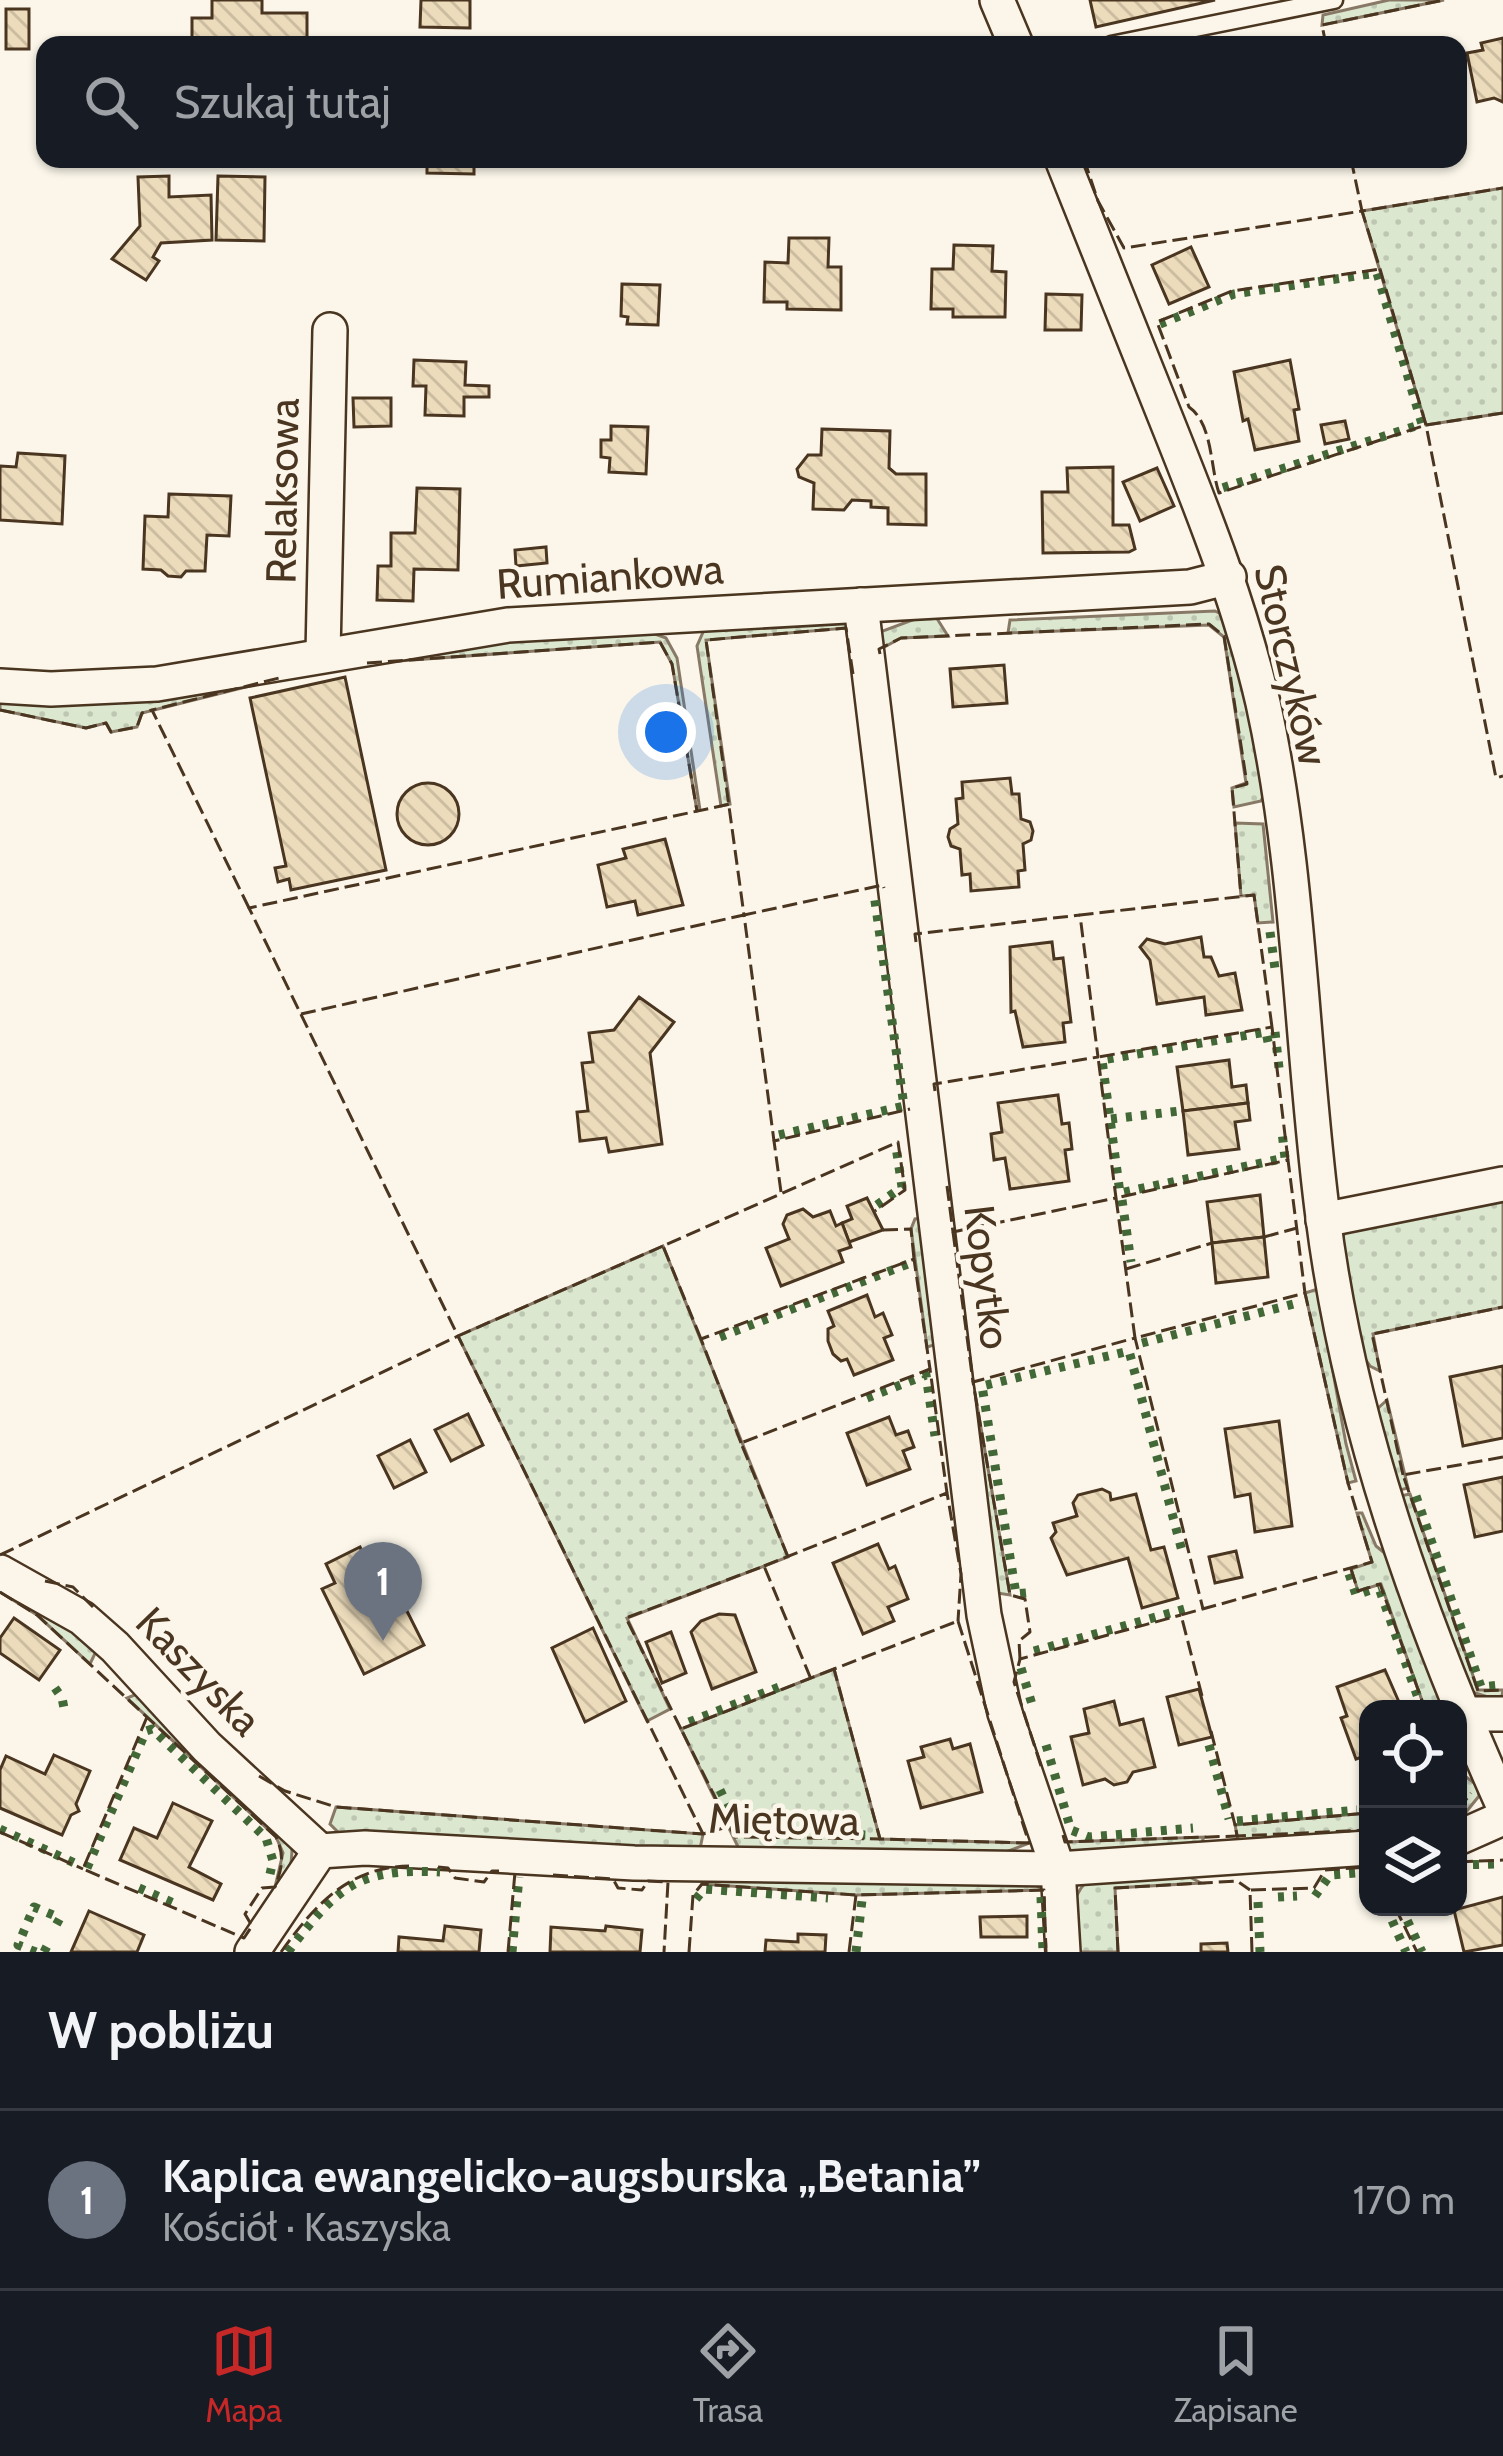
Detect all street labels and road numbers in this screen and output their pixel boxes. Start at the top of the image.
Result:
street label: Relaksowa [254,398,310,584]
street label: Rumiankowa [495,542,725,610]
street label: Storczyków [1244,559,1340,771]
street label: Kopytko [953,1202,1023,1352]
street label: Kaszyska [125,1596,273,1746]
street label: Miętowa [708,1792,860,1846]

